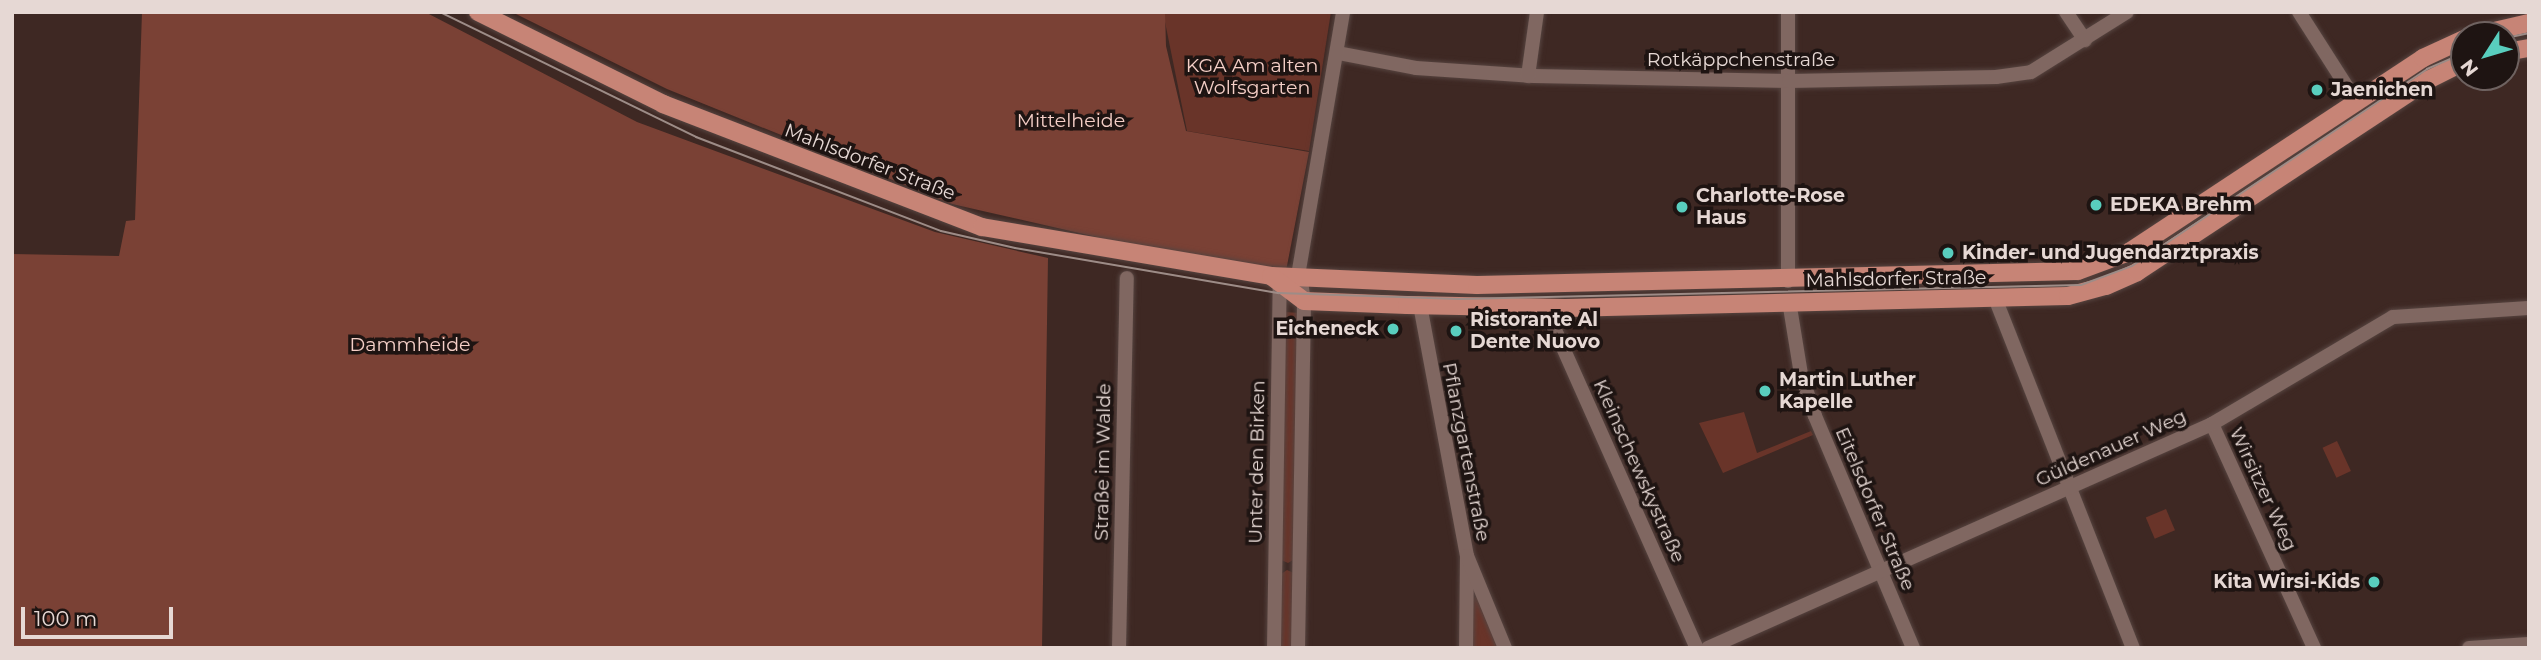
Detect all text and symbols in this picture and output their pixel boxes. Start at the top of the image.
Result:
north arrow [2450,21,2520,91]
street label: Rotkäppchenstraße [1647,49,1835,71]
park label: KGA Am alten Wolfsgarten [1186,55,1318,99]
text: N [2456,55,2483,81]
place label: Jaenichen [2331,79,2433,101]
marker: Jaenichen [2309,82,2325,98]
park label: Mittelheide [1017,110,1125,132]
street label: Mahlsdorfer Straße [781,119,959,205]
place label: Charlotte-Rose Haus [1696,185,1845,229]
place label: EDEKA Brehm [2110,194,2252,216]
marker: EDEKA Brehm [2088,197,2104,213]
marker: Charlotte-Rose Haus [1674,199,1690,215]
place label: Kinder- und Jugendarztpraxis [1962,242,2259,264]
marker: Kinder- und Jugendarztpraxis [1940,245,1956,261]
street label: Mahlsdorfer Straße [1805,266,1987,292]
place label: Ristorante Al Dente Nuovo [1470,309,1600,353]
place label: Eicheneck [1275,318,1379,340]
marker: Eicheneck [1385,321,1401,337]
marker: Ristorante Al Dente Nuovo [1448,323,1464,339]
park label: Dammheide [349,334,471,356]
street label: Pflanzgartenstraße [1437,361,1495,543]
place label: Martin Luther Kapelle [1779,369,1916,413]
street label: Kleinschewskystraße [1588,376,1690,566]
street label: Unter den Birken [1244,380,1270,544]
street label: Straße im Walde [1090,383,1116,541]
marker: Martin Luther Kapelle [1757,383,1773,399]
street label: Güldenauer Weg [2032,405,2190,491]
street label: Eitelsdorfer Straße [1830,424,1920,594]
street label: Wirsitzer Weg [2224,424,2302,554]
place label: Kita Wirsi-Kids [2213,571,2360,593]
marker: Kita Wirsi-Kids [2366,574,2382,590]
scale bar [24,594,177,638]
text: 100 m [34,606,97,631]

